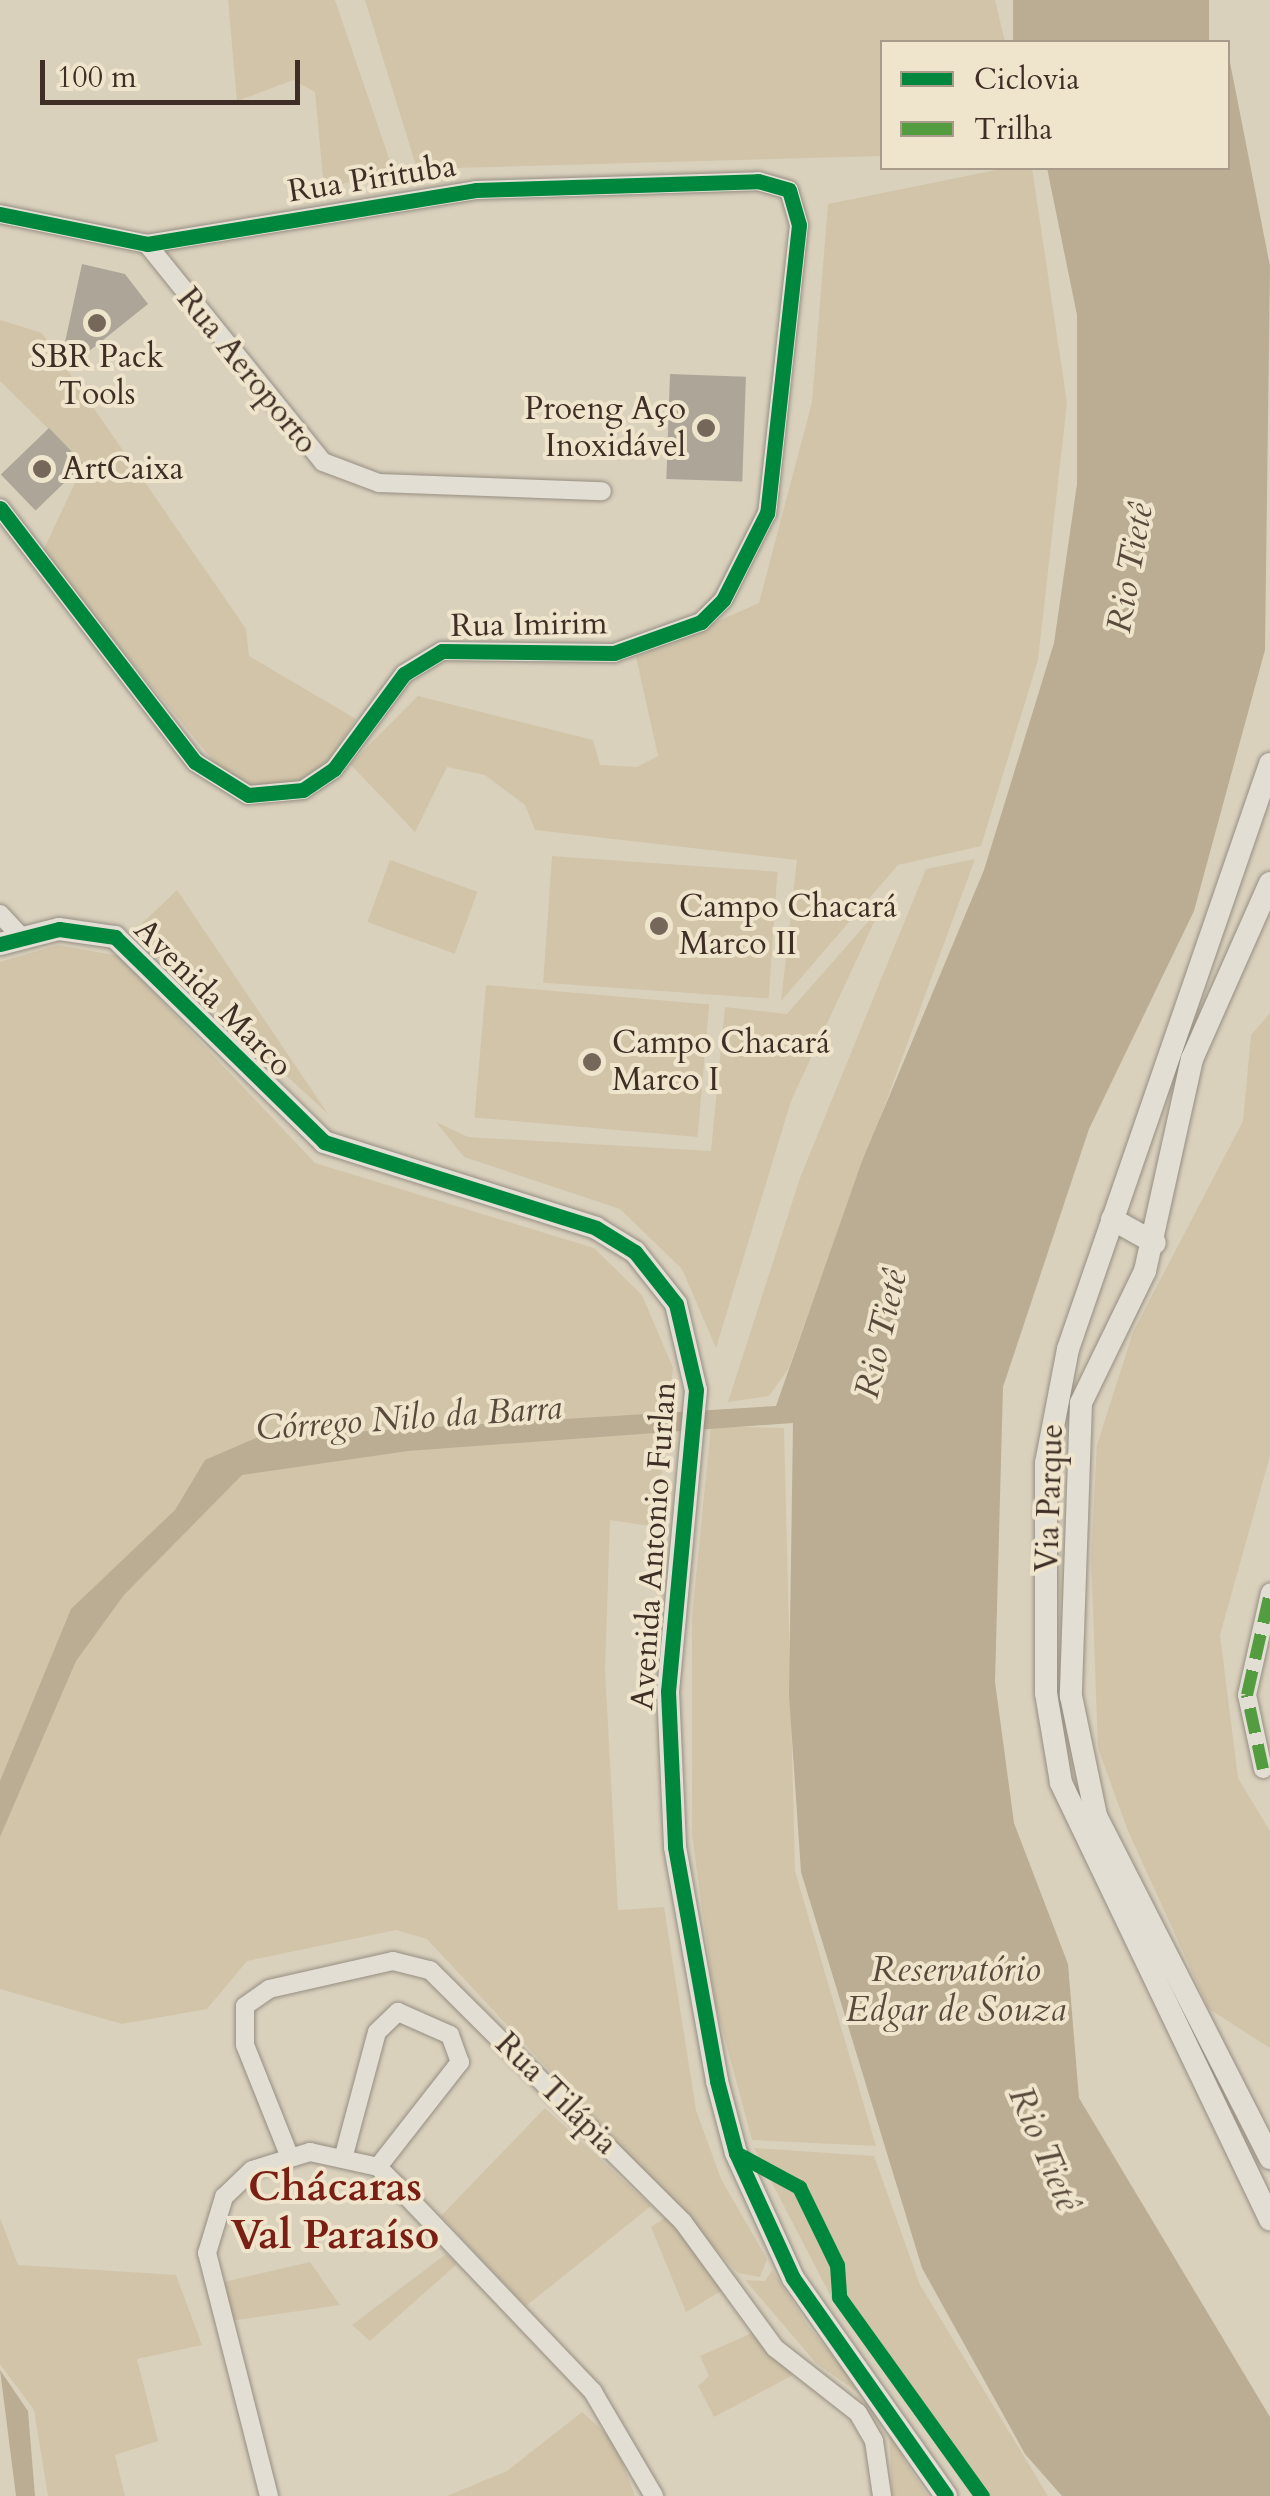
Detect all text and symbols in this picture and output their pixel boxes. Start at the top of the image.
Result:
scale bar [45,40,305,102]
legend [880,40,1230,170]
text: 100 m [57,57,137,98]
text: Ciclovia [974,59,1079,100]
text: Trilha [974,109,1052,150]
street label: Rua Pirituba [285,147,459,211]
street label: Rua Aeroporto [169,280,325,462]
marker: SBR Pack Tools [86,312,108,334]
place label: SBR Pack Tools [30,339,164,414]
place label: Proeng Aço Inoxidável [524,391,686,466]
marker: Proeng Aço Inoxidável [695,417,717,439]
place label: ArtCaixa [62,450,184,488]
marker: ArtCaixa [31,458,53,480]
water label: Rio Tietê [1098,500,1162,636]
street label: Rua Imirim [450,604,608,646]
place label: Campo Chacará Marco II [679,889,897,964]
street label: Avenida Marco [126,911,300,1085]
marker: Campo Chacará Marco II [648,915,670,937]
place label: Campo Chacará Marco I [612,1025,830,1100]
marker: Campo Chacará Marco I [581,1051,603,1073]
water label: Rio Tietê [846,1266,916,1402]
street label: Avenida Antonio Furlan [623,1380,685,1712]
water label: Córrego Nilo da Barra [255,1386,563,1450]
street label: Via Parque [1028,1423,1072,1573]
water label: Reservatório Edgar de Souza [846,1949,1066,2031]
street label: Rua Tilápia [487,2025,625,2163]
water label: Rio Tietê [999,2081,1089,2217]
district label: Chácaras Val Paraíso [231,2162,439,2260]

